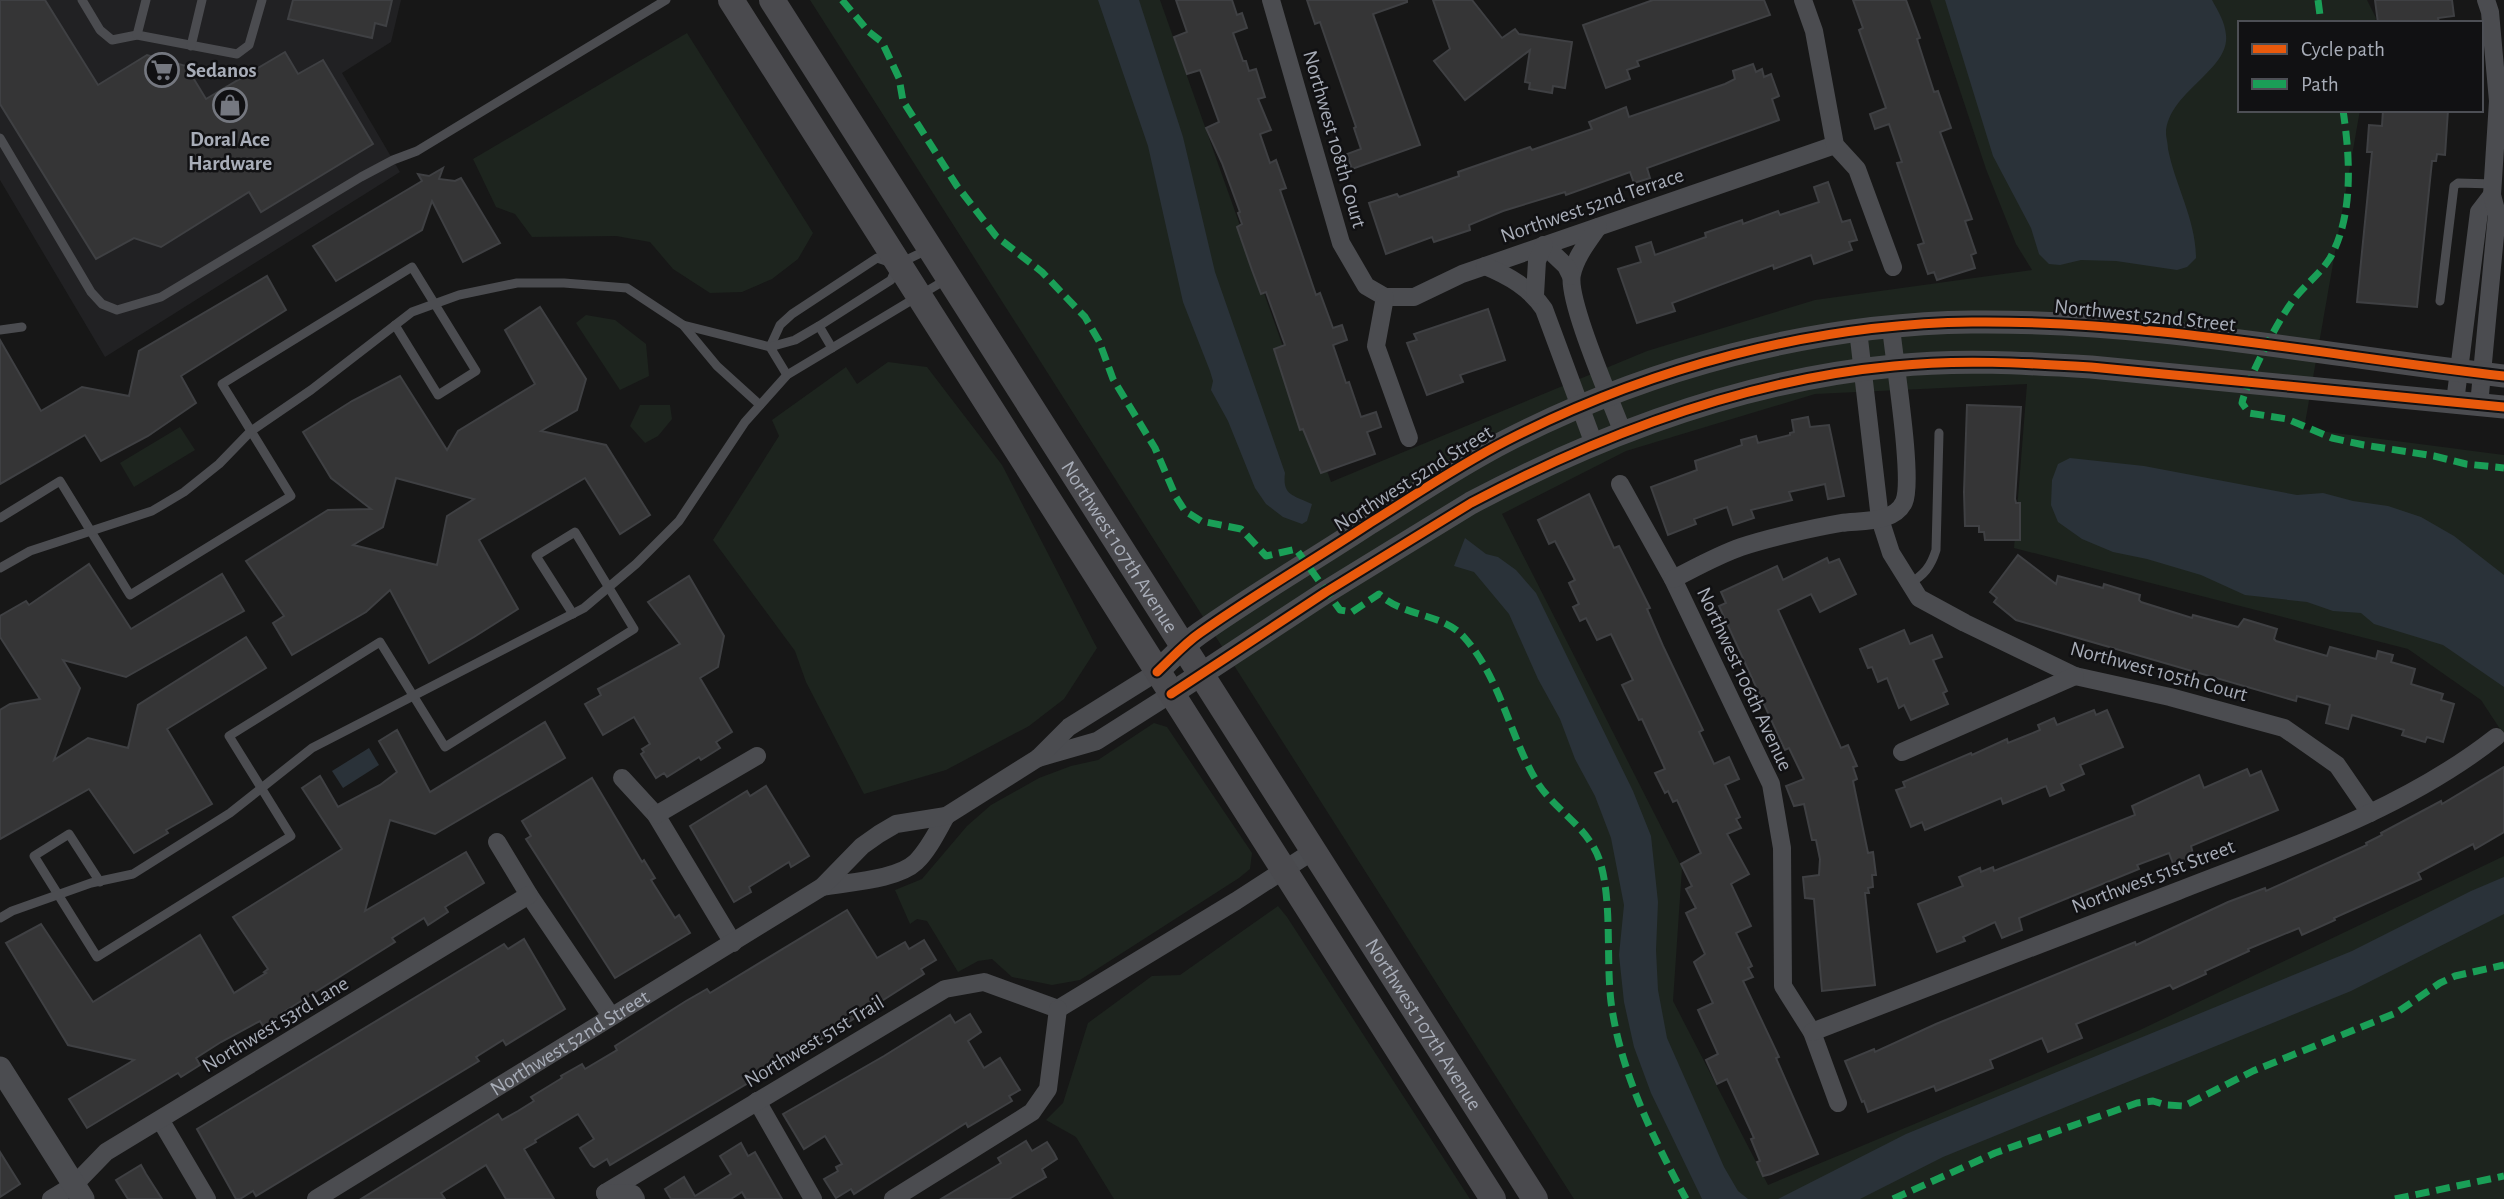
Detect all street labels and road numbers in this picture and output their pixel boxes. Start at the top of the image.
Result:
street label: Northwest 108th Court [1299,48,1370,231]
street label: Northwest 52nd Terrace [1498,164,1687,247]
street label: Northwest 52nd Street [2053,296,2237,336]
street label: Northwest 52nd Street [1330,421,1496,536]
street label: Northwest 107th Avenue [1057,457,1182,637]
street label: Northwest 106th Avenue [1693,584,1796,774]
street label: Northwest 105th Court [2068,638,2250,705]
street label: Northwest 51st Street [2069,836,2238,917]
street label: Northwest 107th Avenue [1361,935,1486,1114]
street label: Northwest 53rd Lane [198,972,352,1076]
street label: Northwest 52nd Street [487,986,653,1100]
street label: Northwest 51st Trail [741,991,888,1091]

